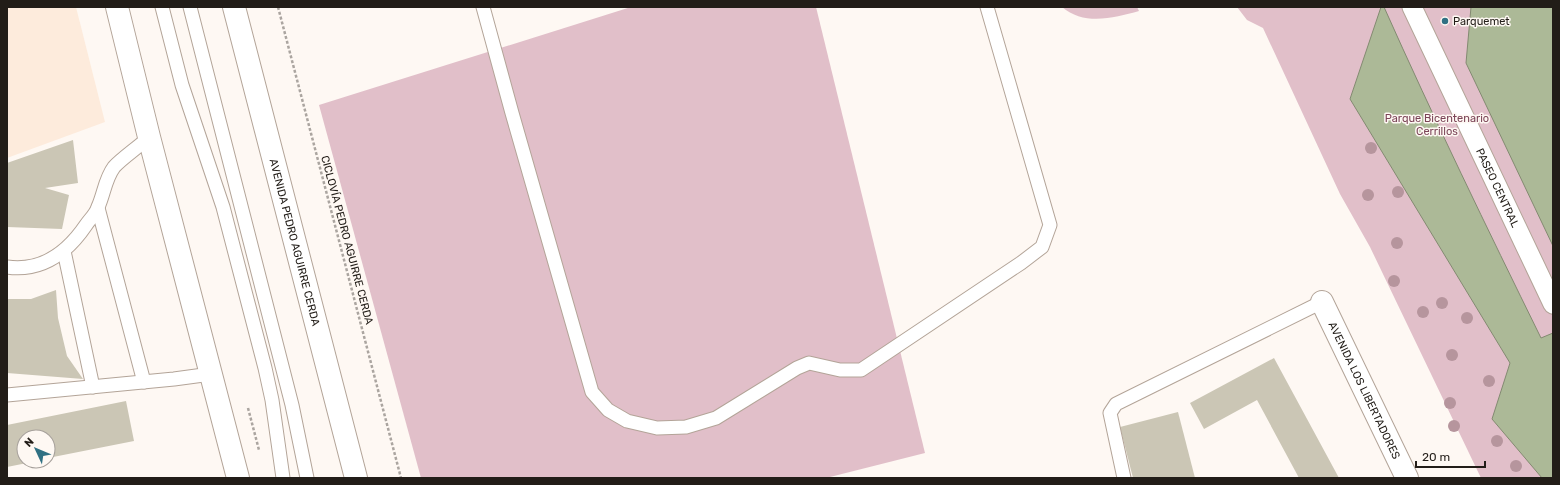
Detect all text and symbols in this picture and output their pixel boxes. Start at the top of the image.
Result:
place label: Parquemet [1453,15,1510,28]
marker: Parquemet [1440,16,1450,26]
park label: Parque Bicentenario Cerrillos [1385,112,1489,138]
street label: PASEO CENTRAL [1473,146,1522,229]
street label: CICLOVÍA PEDRO AGUIRRE CERDA [318,154,376,327]
street label: AVENIDA PEDRO AGUIRRE CERDA [267,157,323,328]
street label: AVENIDA LOS LIBERTADORES [1326,320,1403,461]
north arrow [16,429,56,469]
text: N [22,435,37,450]
scale bar [1416,443,1485,469]
text: 20 m [1422,450,1450,464]

